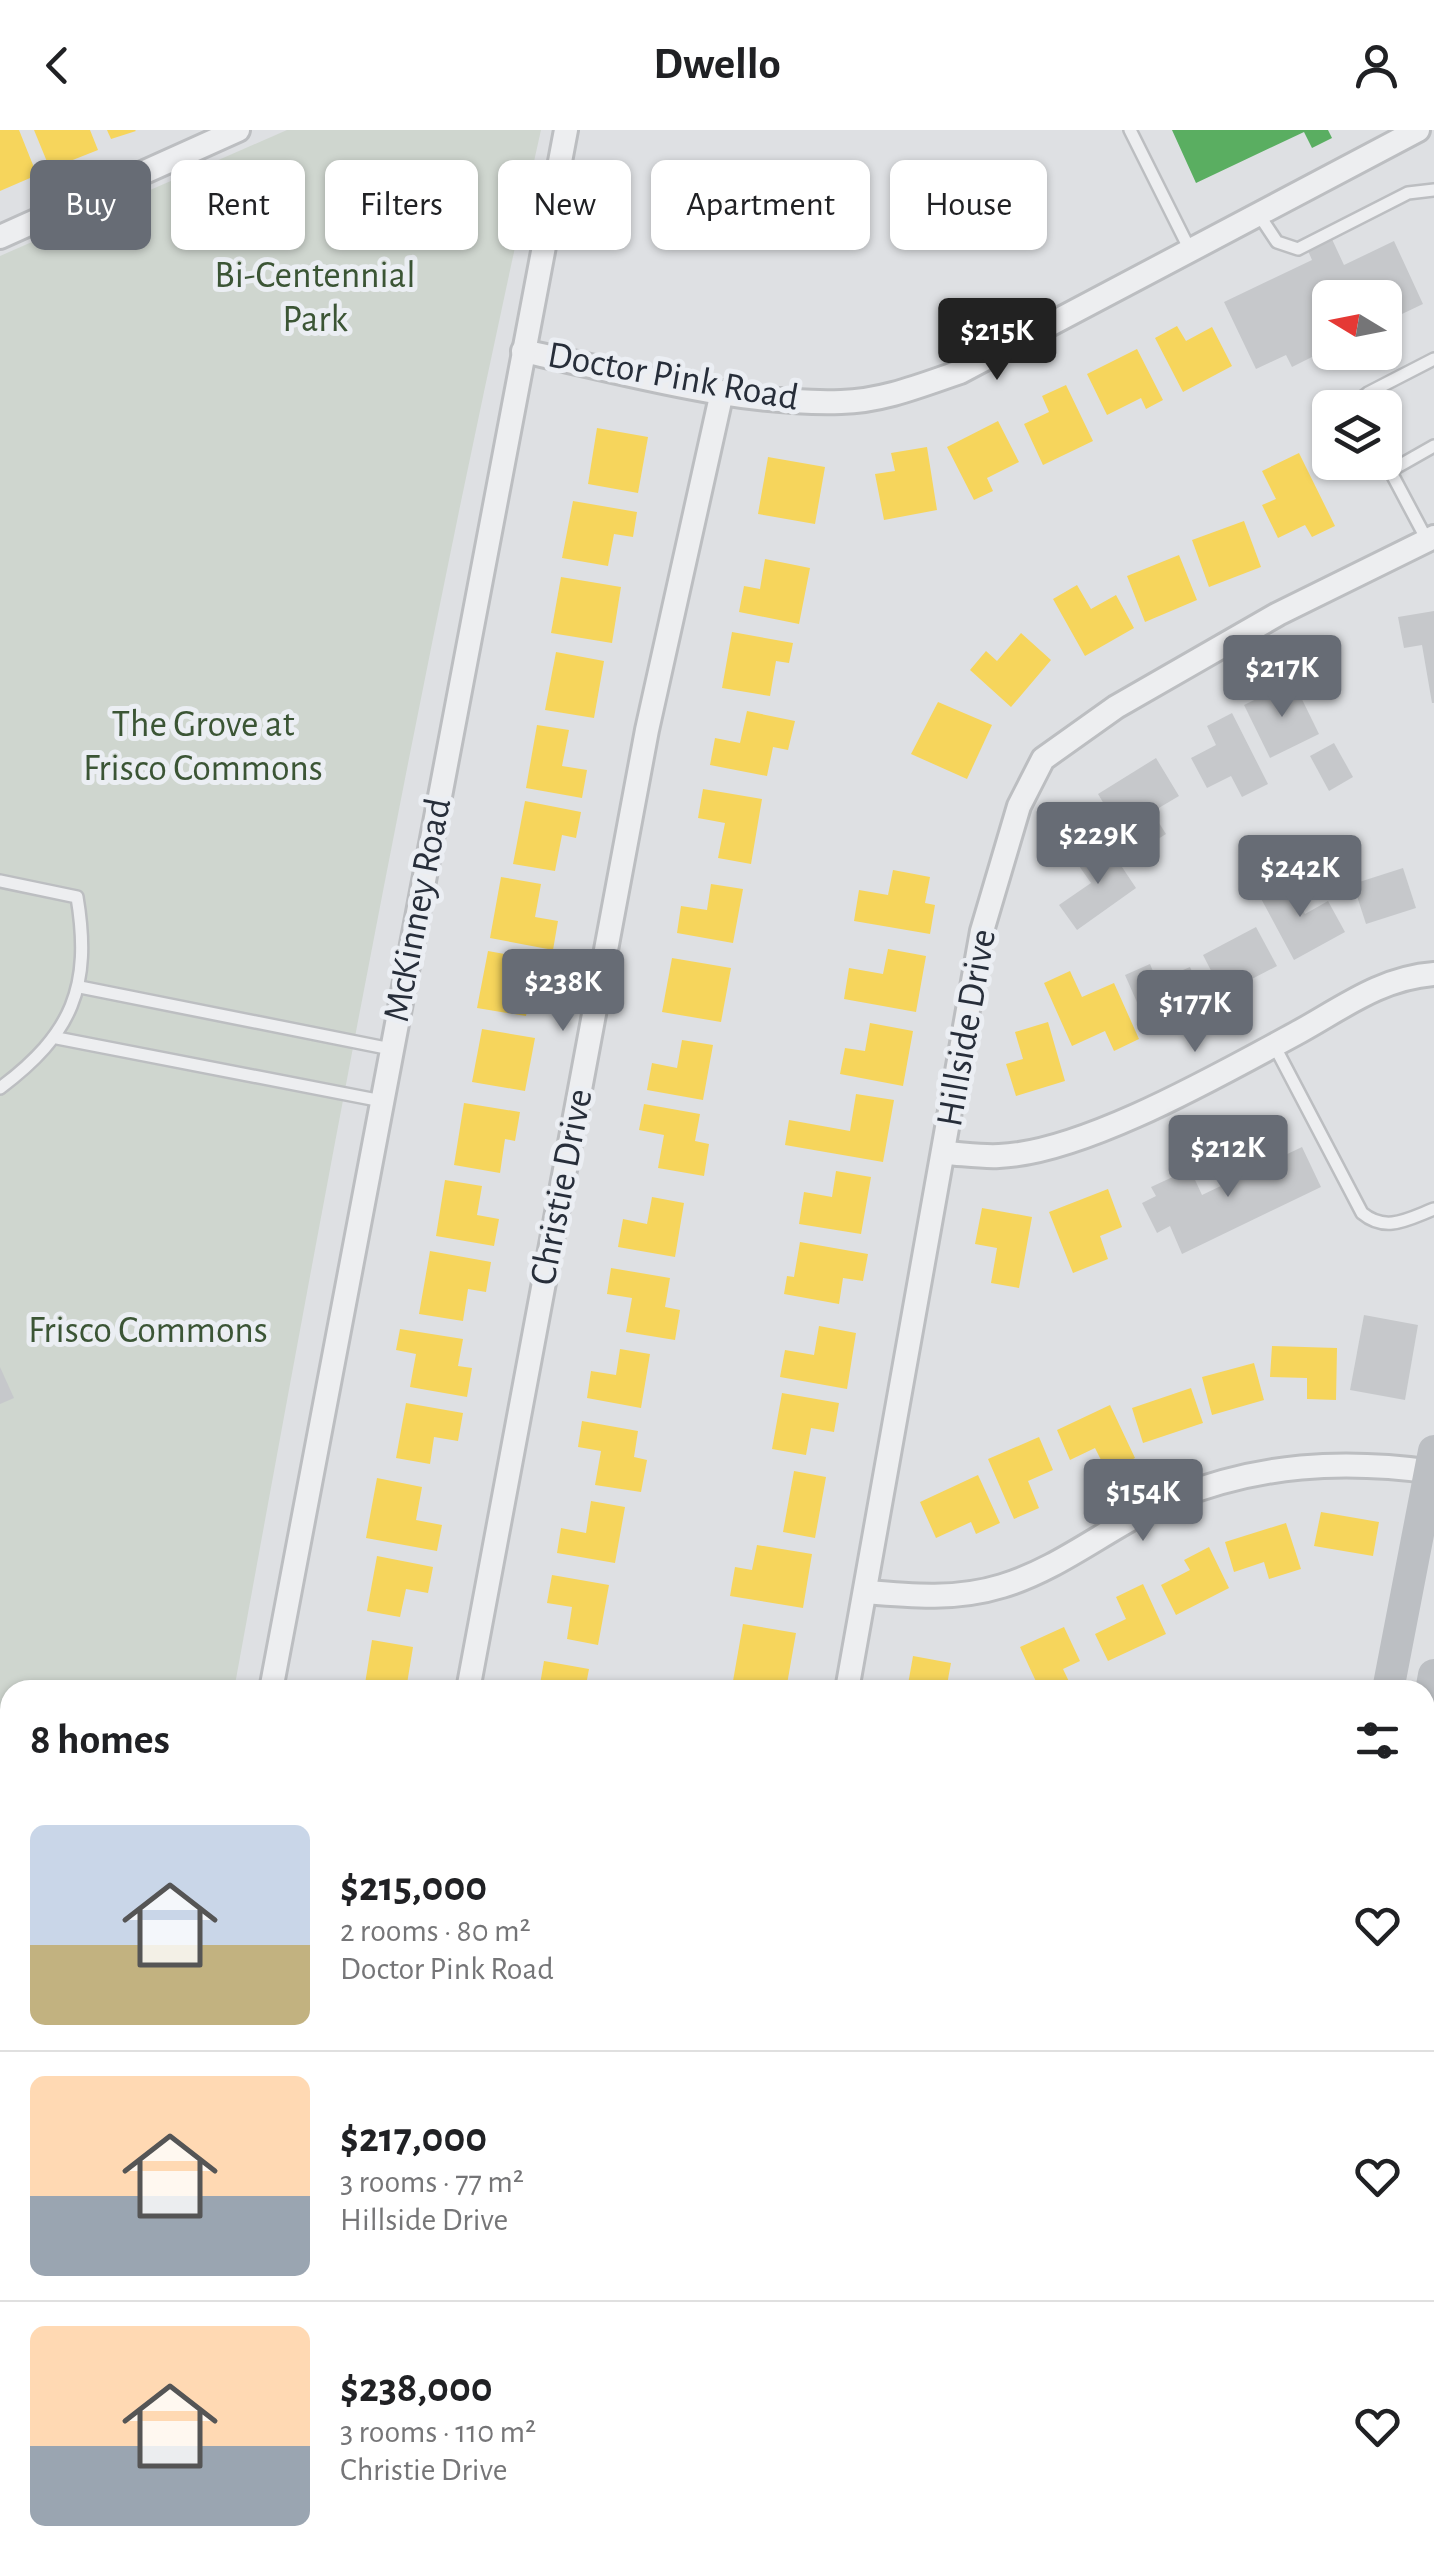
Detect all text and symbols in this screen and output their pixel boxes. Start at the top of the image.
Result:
icon: back [30,38,85,93]
icon: person [1349,38,1404,93]
text: Dwello [653,42,781,87]
chip: Buy [30,160,151,250]
chip: Rent [171,160,305,250]
chip: Filters [325,160,478,250]
chip: New [498,160,631,250]
chip: Apartment [651,160,870,250]
chip: House [890,160,1047,250]
park label: Bi-Centennial Park [214,257,416,339]
north arrow [1312,280,1402,370]
map controls [1312,280,1402,480]
pin: $215K [927,298,1067,383]
text: $215K [960,314,1034,346]
street label: Doctor Pink Road [545,336,801,418]
button: layers [1312,390,1402,480]
pin: $217K [1212,635,1352,720]
text: $217K [1245,651,1319,683]
park label: The Grove at Frisco Commons [83,706,323,788]
street label: McKinney Road [378,795,458,1025]
pin: $229K [1028,802,1168,887]
text: $229K [1059,818,1137,850]
pin: $242K [1230,835,1370,920]
text: $242K [1260,851,1340,883]
street label: Hillside Drive [931,926,1003,1130]
pin: $238K [493,949,633,1034]
text: $238K [524,965,602,997]
pin: $177K [1125,970,1265,1055]
text: $177K [1159,986,1231,1018]
street label: Christie Drive [524,1086,600,1288]
pin: $212K [1158,1115,1298,1200]
text: $212K [1191,1131,1265,1163]
park label: Frisco Commons [28,1312,268,1350]
pin: $154K [1073,1459,1213,1544]
text: $154K [1106,1475,1180,1507]
icon: filters [1350,1713,1405,1768]
text: 8 homes [30,1719,170,1761]
icon: home [110,1865,230,1985]
text: $215,000 [340,1866,487,1908]
icon: heart [1350,1898,1405,1953]
text: 2 rooms · 80 m² [340,1915,531,1947]
text: Doctor Pink Road [340,1953,554,1985]
icon: home [110,2116,230,2236]
text: $217,000 [340,2117,487,2159]
icon: heart [1350,2149,1405,2204]
text: 3 rooms · 77 m² [340,2166,524,2198]
text: Hillside Drive [340,2204,508,2236]
icon: home [110,2366,230,2486]
text: $238,000 [340,2367,493,2409]
icon: heart [1350,2399,1405,2454]
text: 3 rooms · 110 m² [340,2416,536,2448]
text: Christie Drive [340,2454,507,2486]

